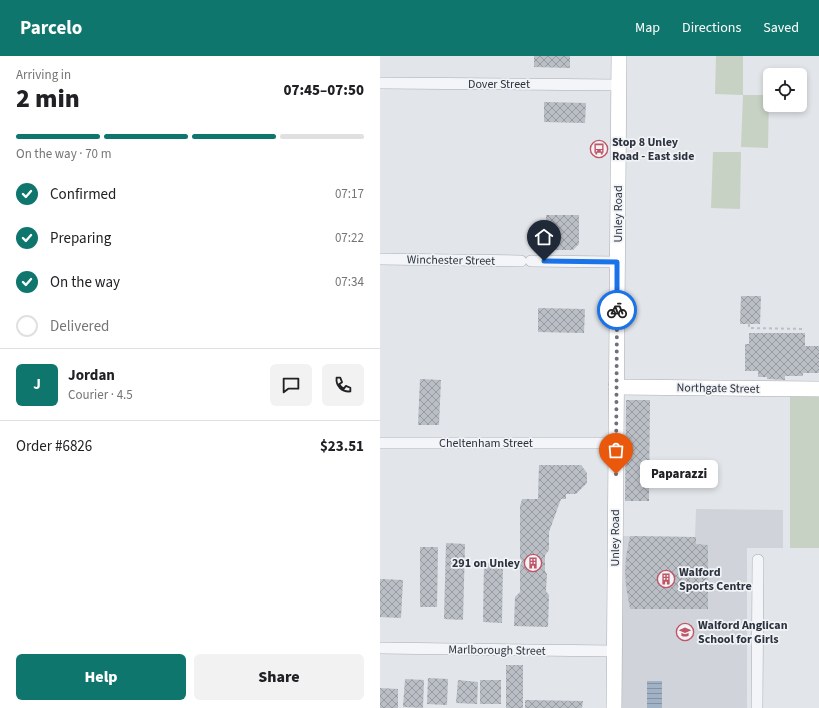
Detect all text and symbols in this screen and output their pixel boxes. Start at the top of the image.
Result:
text: Parcelo [20,15,82,42]
text: Map [635,18,660,38]
text: Directions [682,18,741,38]
text: Saved [763,18,799,38]
text: Arriving in [16,66,71,84]
map controls [763,68,807,112]
button: locate [763,68,807,112]
street label: Dover Street [468,76,530,93]
text: 2 min [16,80,80,117]
text: 07:45–07:50 [283,80,364,101]
place label: Stop 8 Unley Road - East side [612,134,694,165]
bus stop icon: Stop 8 Unley Road - East side [589,139,609,159]
text: On the way · 70 m [16,145,111,163]
icon: check [16,183,38,205]
text: Confirmed [50,184,116,205]
text: 07:17 [335,185,364,203]
street label: Unley Road [610,185,627,243]
pin [527,220,561,261]
icon: home [533,226,555,248]
icon: check [16,227,38,249]
text: Preparing [50,228,111,249]
text: 07:22 [335,229,364,247]
street label: Winchester Street [407,251,495,270]
icon: check [16,271,38,293]
text: On the way [50,272,120,293]
text: 07:34 [335,273,364,291]
courier [597,290,637,330]
icon: bike [606,299,628,321]
text: Delivered [50,316,109,337]
button: chat [270,364,312,406]
button: phone [322,364,364,406]
text: Jordan [68,365,115,386]
text: J [33,374,41,395]
street label: Northgate Street [676,379,760,398]
text: Courier · 4.5 [68,386,133,404]
pin [599,433,633,474]
street label: Cheltenham Street [439,435,533,452]
text: Order #6826 [16,436,92,457]
text: $23.51 [320,436,364,457]
icon: bag [605,439,627,461]
callout: Paparazzi [640,460,718,488]
text: Paparazzi [651,465,707,483]
street label: Unley Road [607,509,624,567]
building icon: 291 on Unley [523,553,543,573]
place label: 291 on Unley [452,555,521,572]
place label: Walford Sports Centre [679,564,752,595]
building icon: Walford Sports Centre [656,569,676,589]
place label: Walford Anglican School for Girls [698,617,788,648]
school or university icon: Walford Anglican School for Girls [675,622,695,642]
street label: Marlborough Street [448,641,546,660]
button: Help [16,654,186,700]
button: Share [194,654,364,700]

